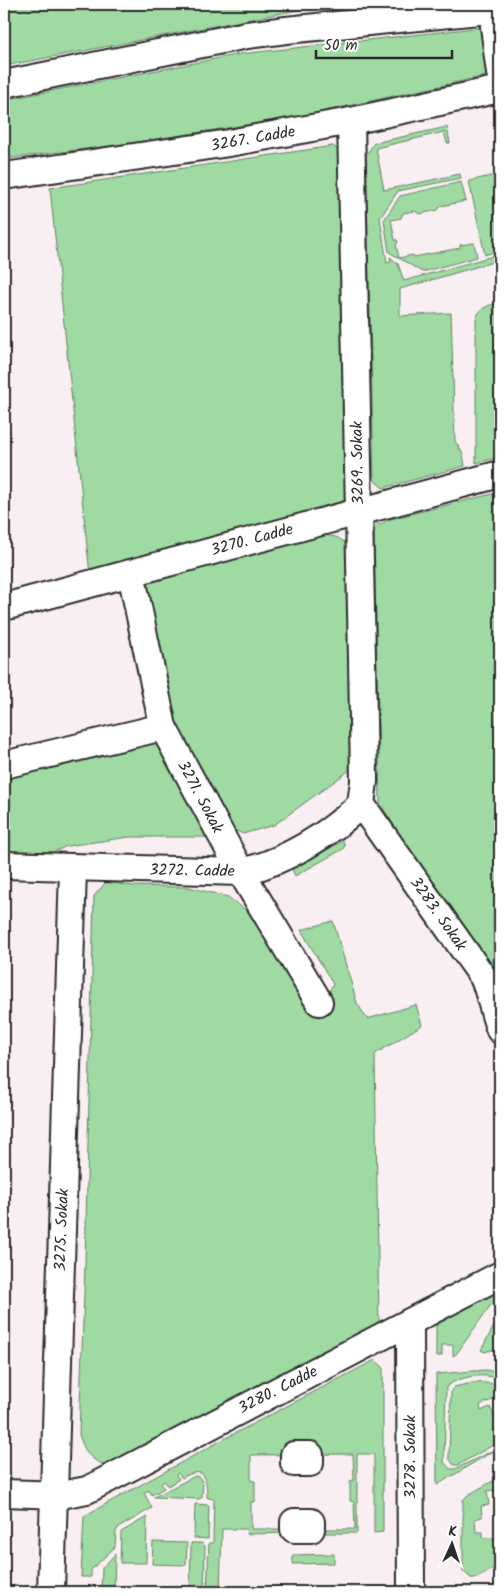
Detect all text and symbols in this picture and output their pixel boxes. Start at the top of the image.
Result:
scale bar [316,28,453,60]
text: 50 m [324,34,358,58]
street label: 3267. Cadde [209,119,297,159]
street label: 3269. Sokak [345,420,371,505]
street label: 3270. Cadde [208,517,296,563]
street label: 3271. Sokak [170,756,230,838]
street label: 3272. Cadde [149,858,235,884]
street label: 3283. Sokak [403,872,473,957]
street label: 3275. Sokak [48,1188,76,1272]
street label: 3280. Cadde [234,1359,322,1421]
street label: 3278. Sokak [398,1415,423,1499]
north arrow [426,1518,476,1568]
text: K [448,1521,458,1543]

